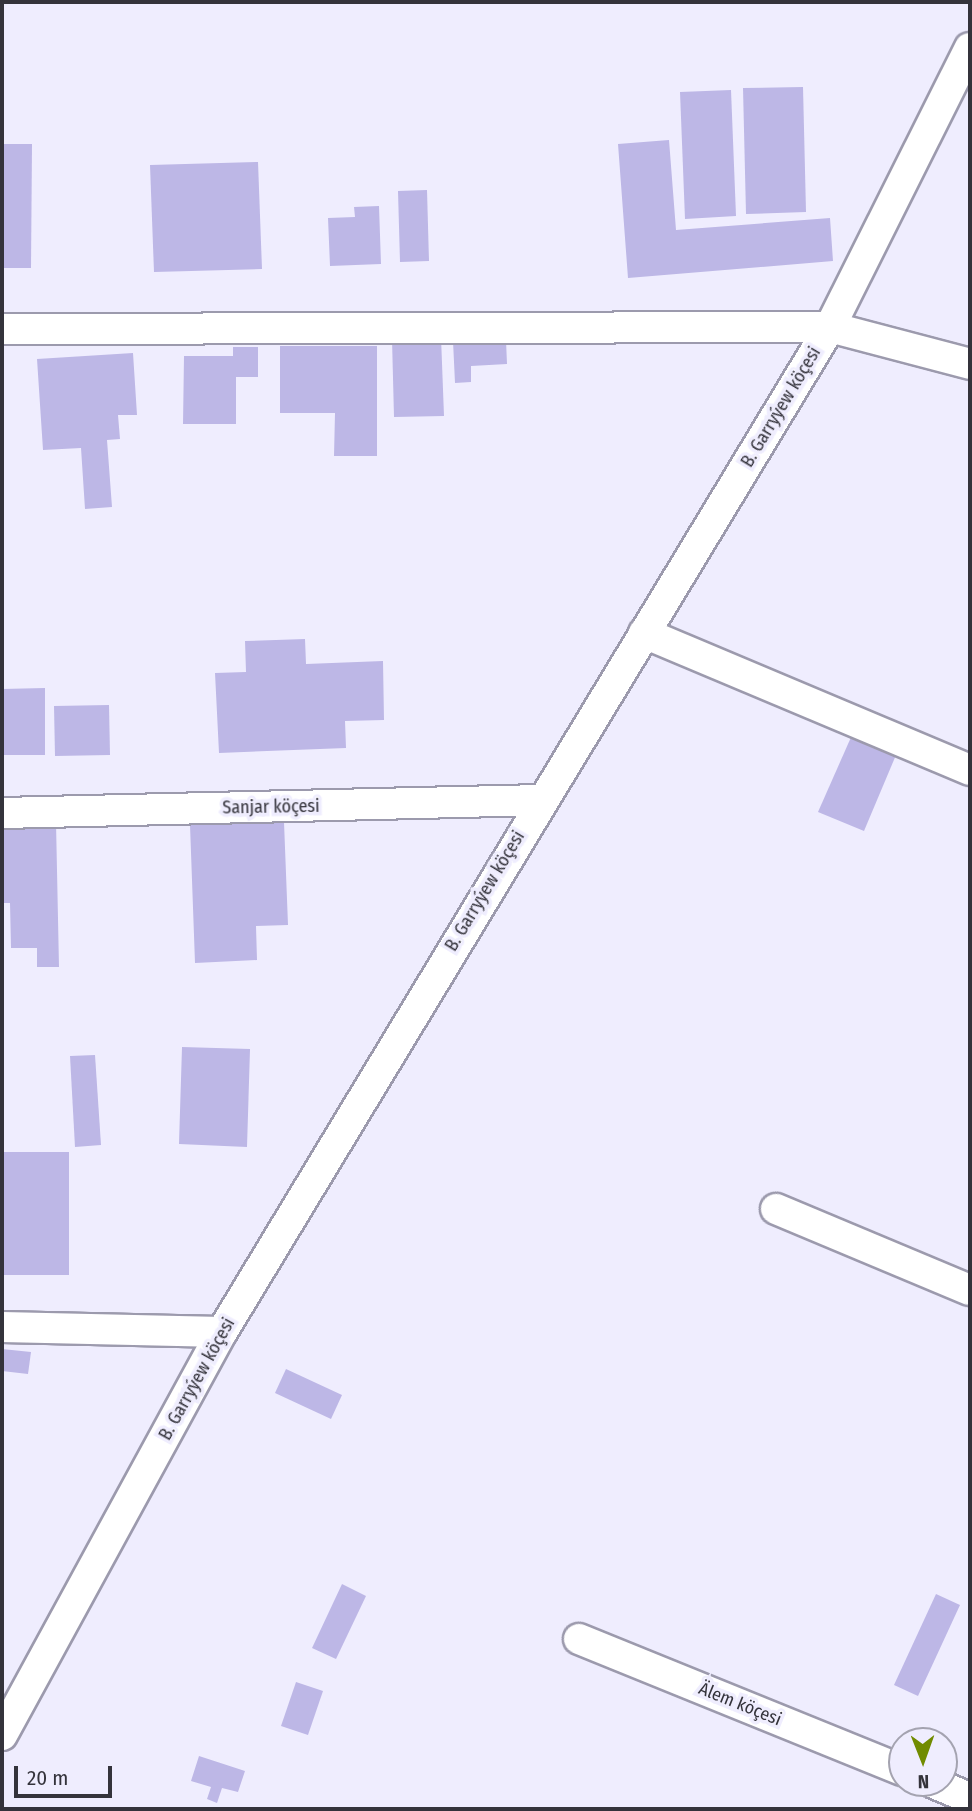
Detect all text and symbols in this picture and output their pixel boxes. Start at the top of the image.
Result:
street label: B. Garryýew köçesi [737,343,825,471]
street label: Sanjar köçesi [222,795,320,819]
street label: B. Garryýew köçesi [441,827,529,955]
street label: B. Garryýew köçesi [154,1314,240,1444]
street label: Älem köçesi [695,1678,785,1730]
north arrow [888,1727,958,1797]
scale bar [18,1752,116,1796]
text: 20 m [27,1765,68,1791]
text: N [917,1770,929,1793]

